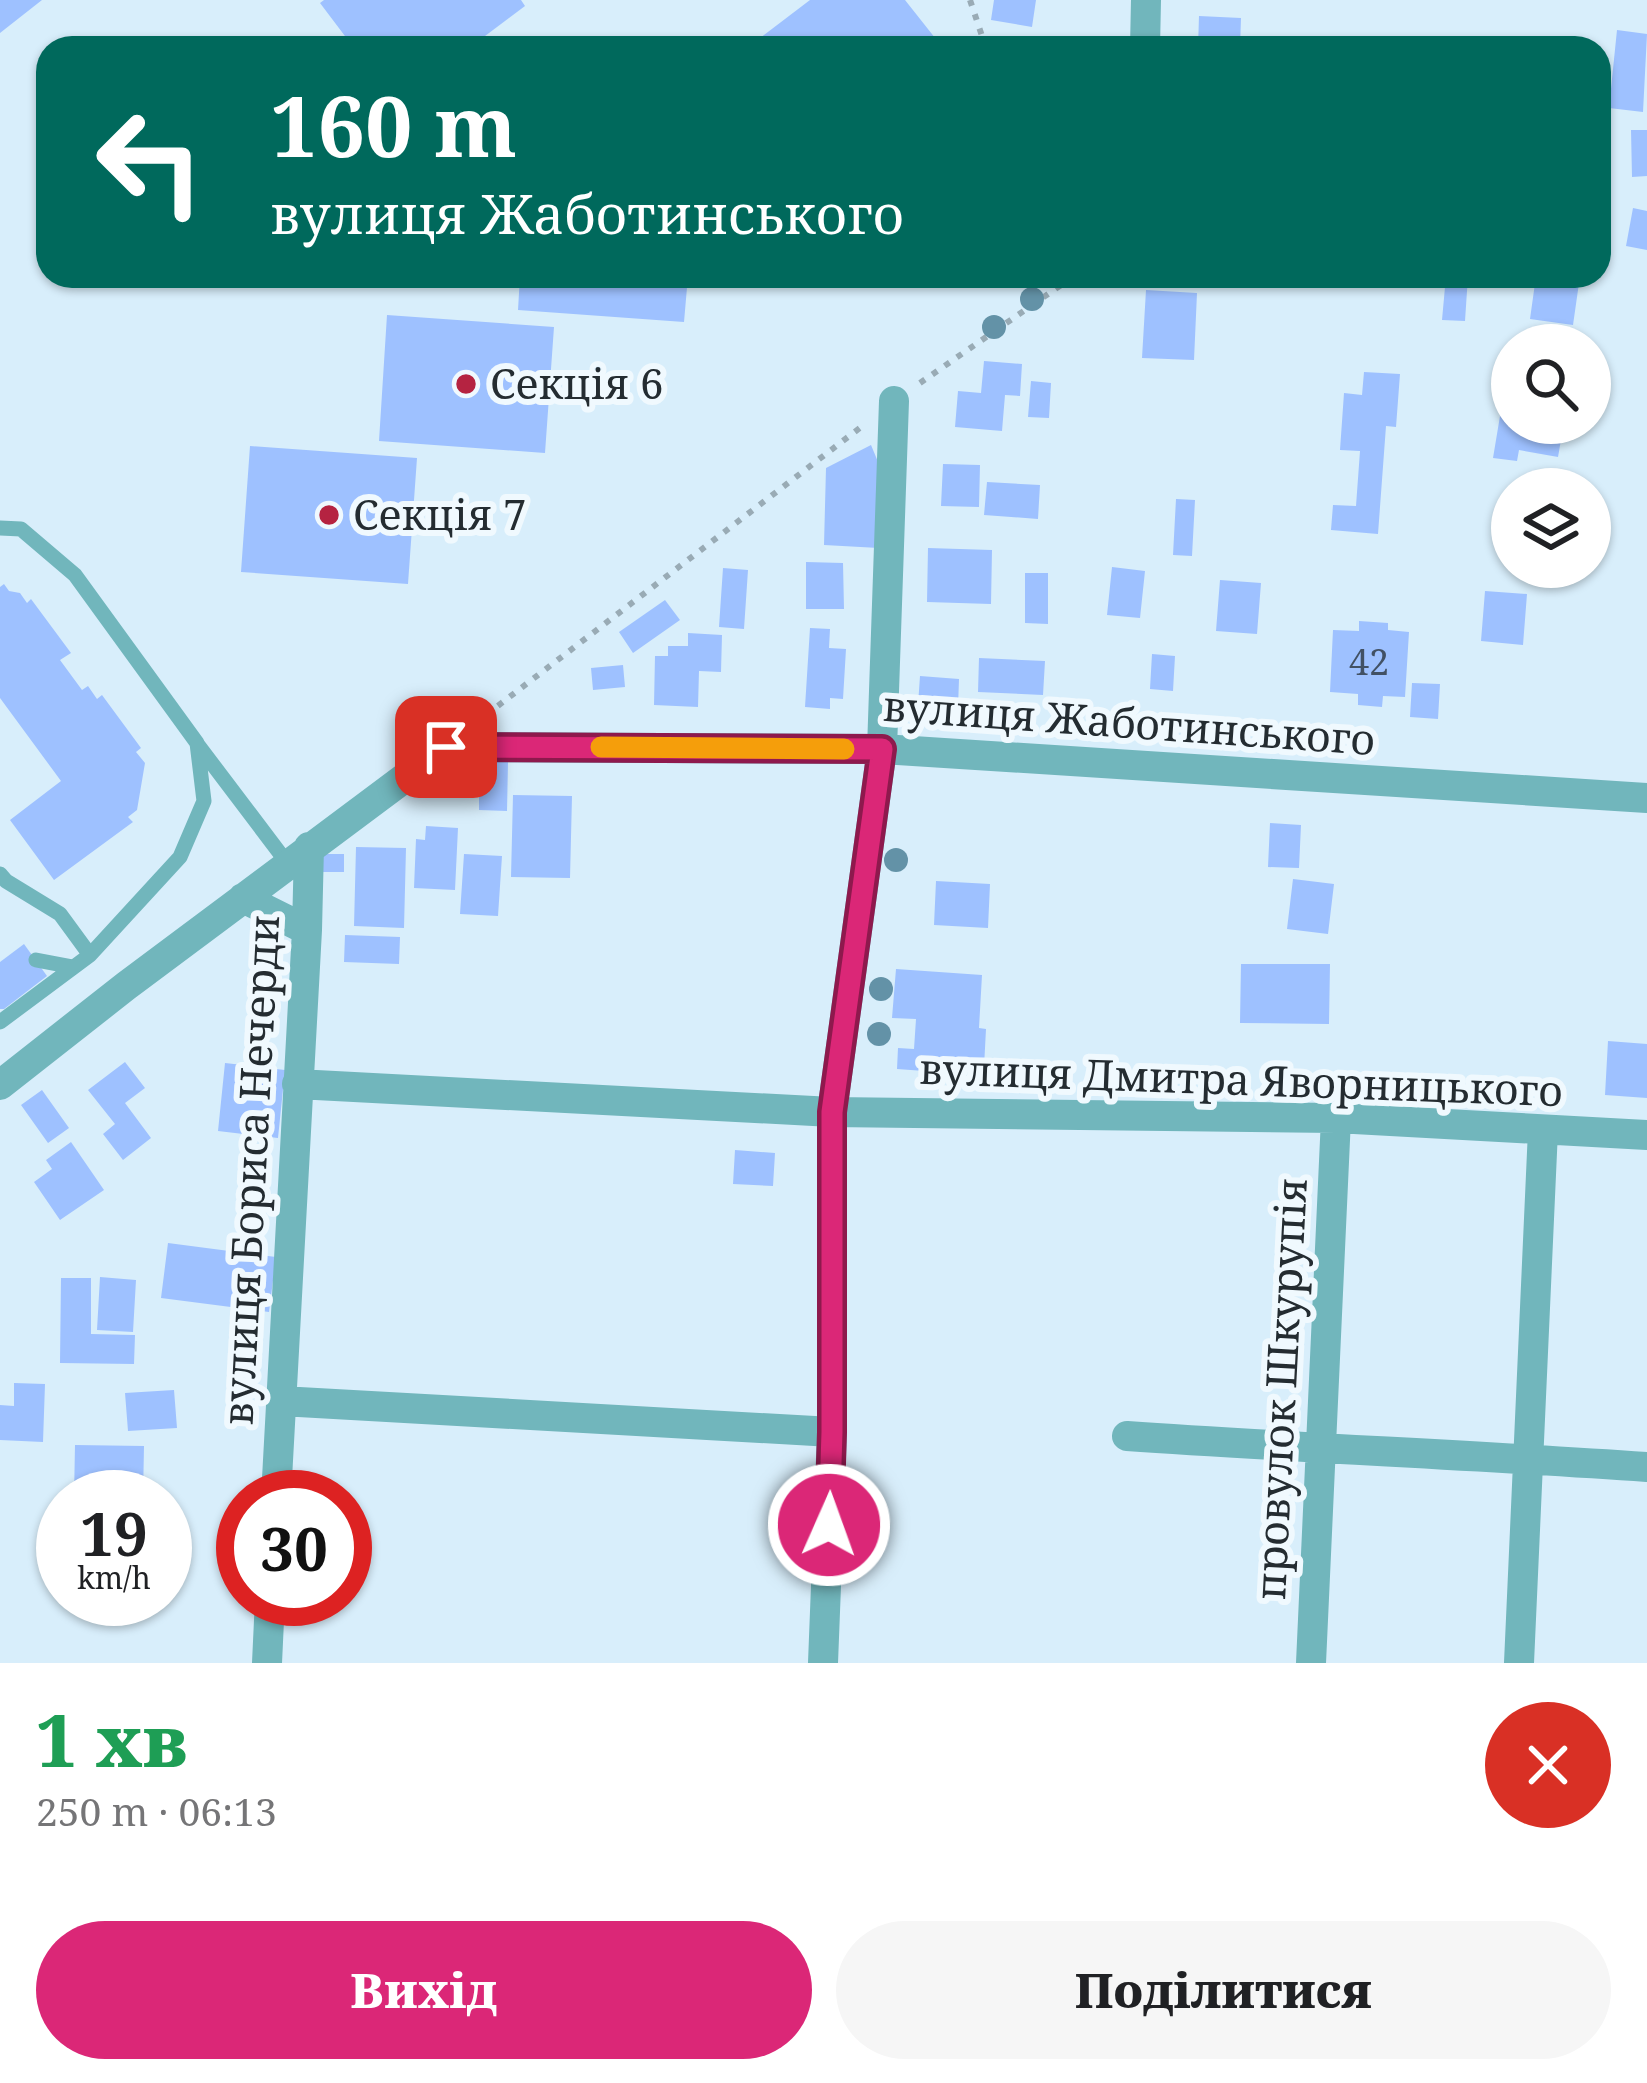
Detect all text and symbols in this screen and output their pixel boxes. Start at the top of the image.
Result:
text: 160 m [270,67,517,182]
icon: left [72,84,228,240]
text: вулиця Жаботинського [270,176,904,250]
map controls [1491,324,1611,588]
button: search [1491,324,1611,444]
place label: Секція 6 [490,354,664,411]
marker: Секція 6 [453,371,479,397]
button: layers [1491,468,1611,588]
place label: Секція 7 [353,485,527,542]
marker: Секція 7 [316,502,342,528]
house number: 42 [1349,637,1389,686]
street label: вулиця Жаботинського [881,676,1377,767]
pin [395,696,497,798]
icon: arrive [413,714,479,780]
street label: вулиця Бориса Нечерди [208,913,291,1427]
street label: вулиця Дмитра Яворницького [918,1039,1564,1118]
street label: провулок Шкурупія [1240,1177,1319,1601]
position arrow [766,1462,892,1588]
speed limit sign: 30 [216,1470,372,1626]
text: 19 [80,1492,148,1574]
text: km/h [77,1557,151,1598]
text: 1 хв [36,1690,188,1788]
button: close [1485,1702,1611,1828]
text: 250 m · 06:13 [36,1784,277,1837]
button: Вихід [36,1921,812,2059]
button: Поділитися [836,1921,1611,2059]

